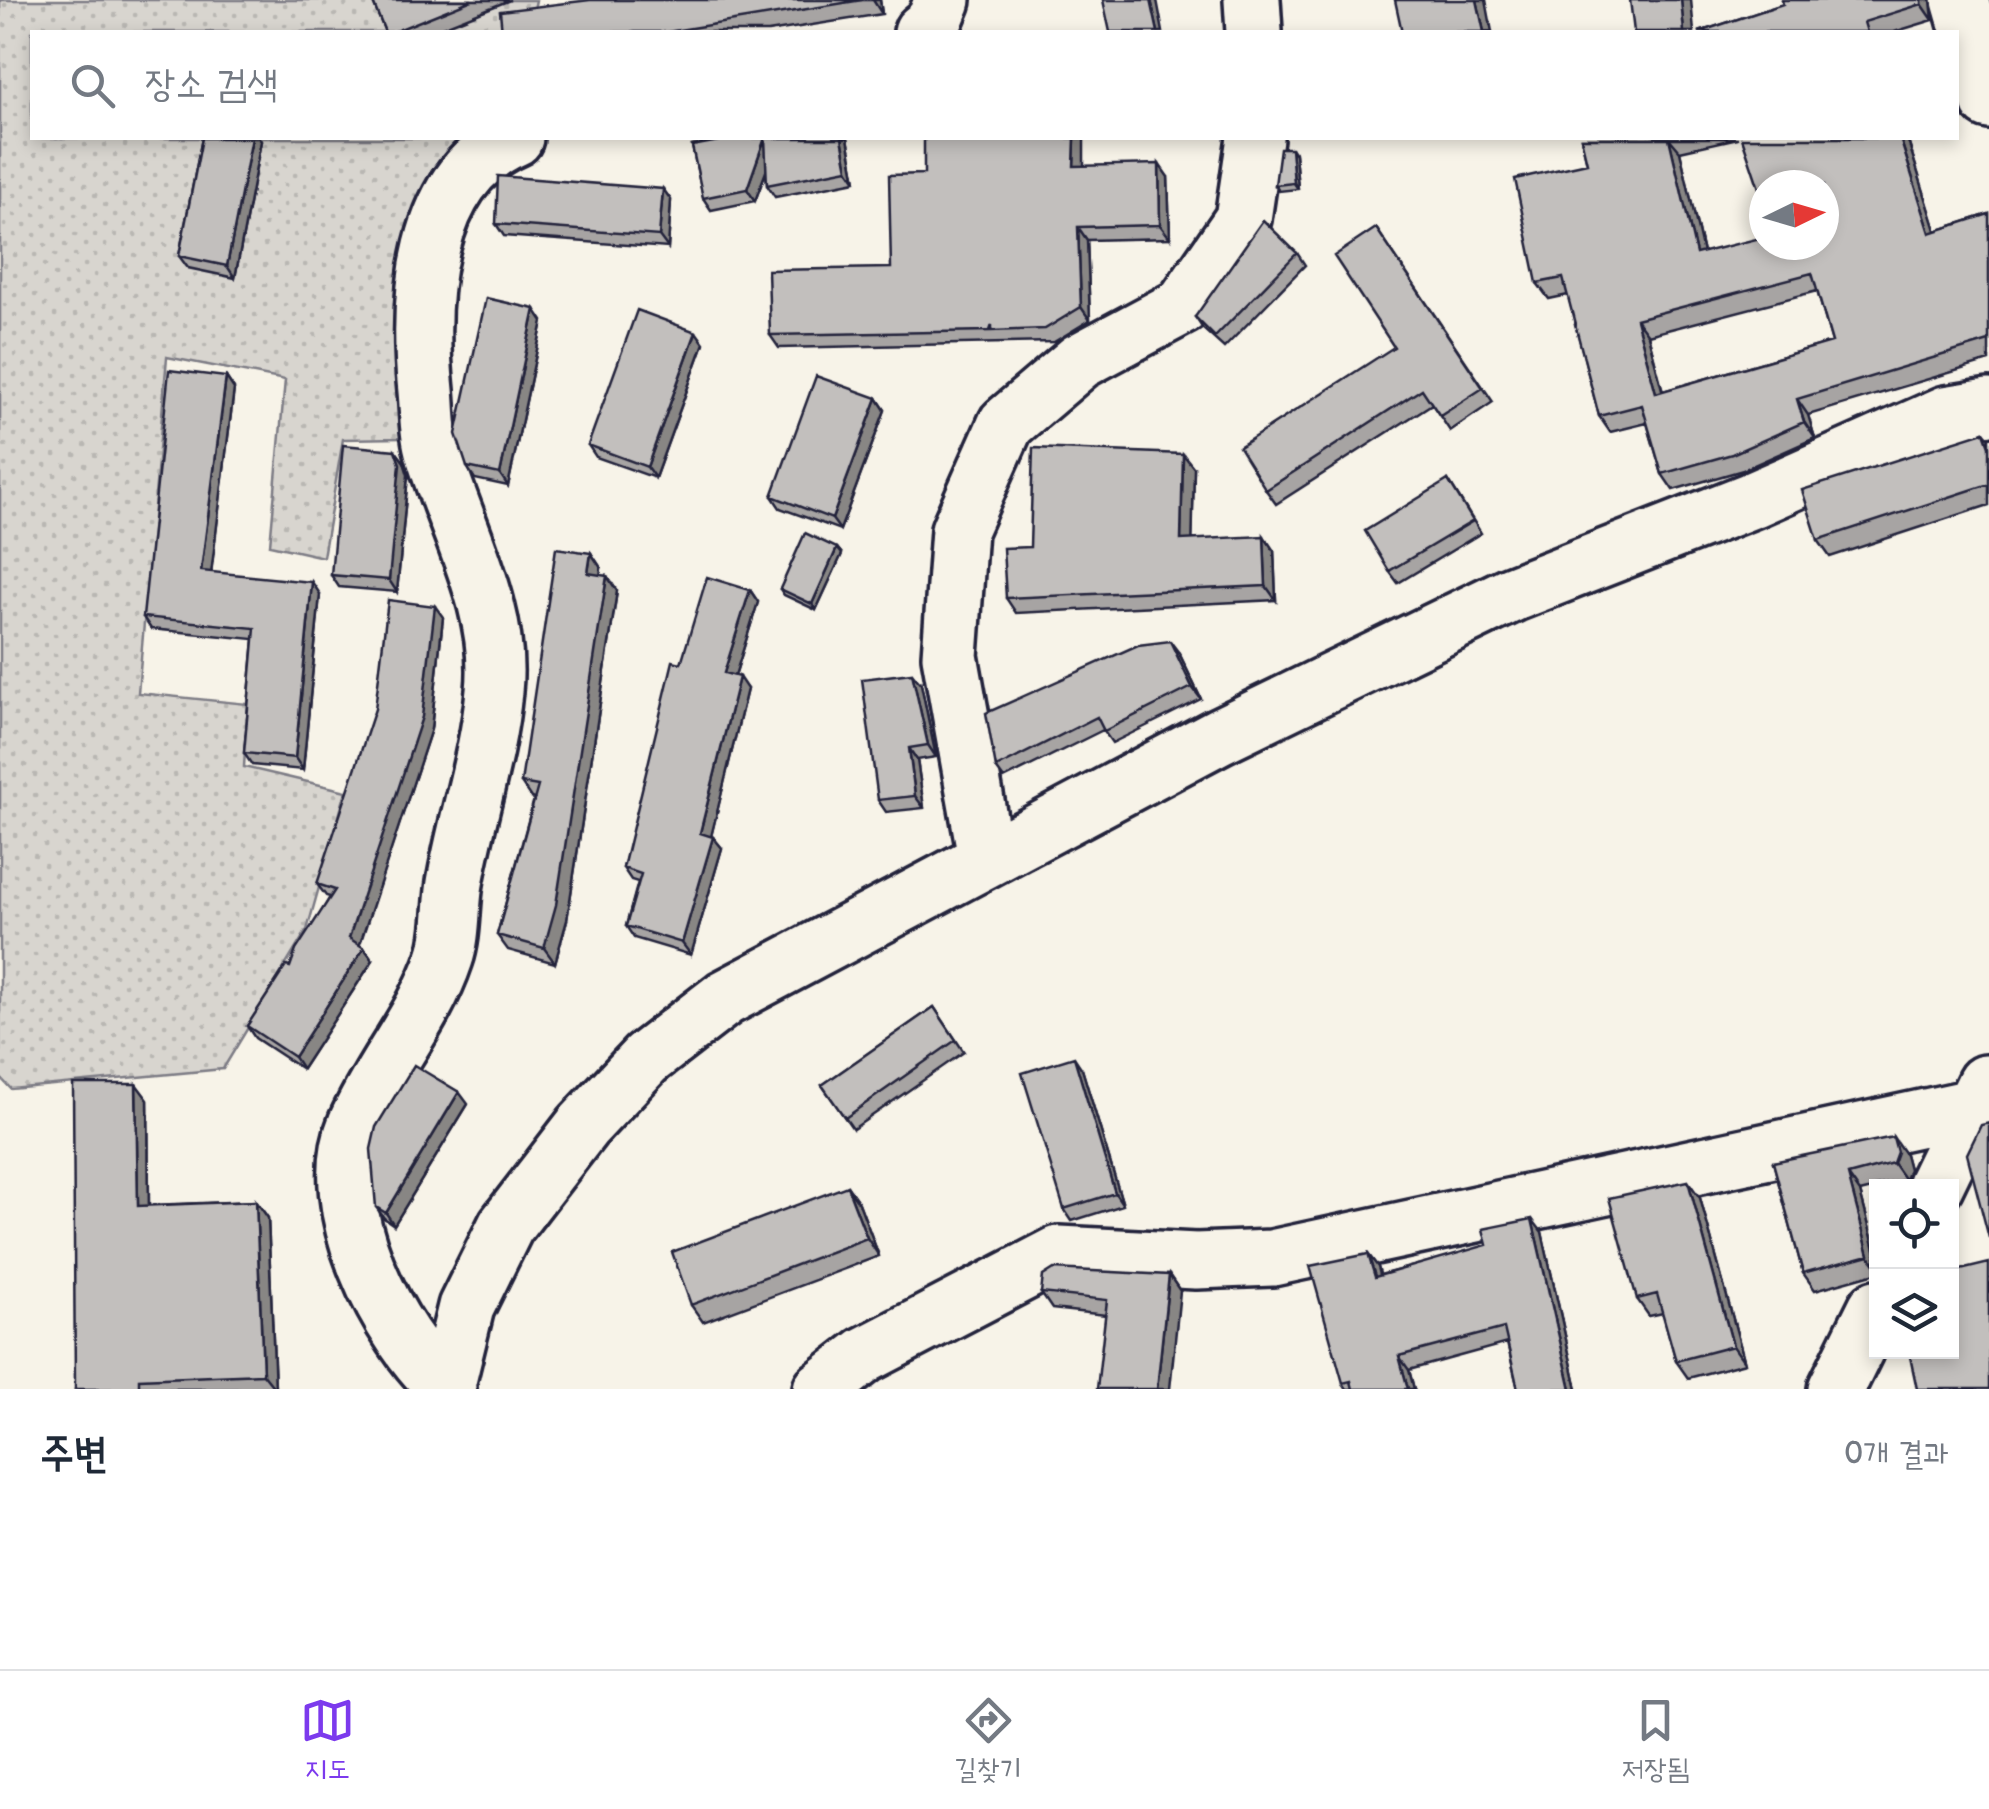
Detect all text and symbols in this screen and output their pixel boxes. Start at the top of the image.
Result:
search box [30,30,1959,140]
icon: search [65,58,120,113]
text: 장소 검색 [145,62,278,107]
north arrow [1749,170,1839,260]
map controls [1869,1179,1959,1359]
button: locate [1869,1179,1959,1269]
button: layers [1869,1269,1959,1359]
text: 주변 [40,1429,108,1480]
text: 0개 결과 [1844,1435,1949,1474]
tab: 지도 [300,1693,355,1788]
tab: 길찾기 [954,1693,1022,1788]
tab: 저장됨 [1622,1693,1689,1788]

